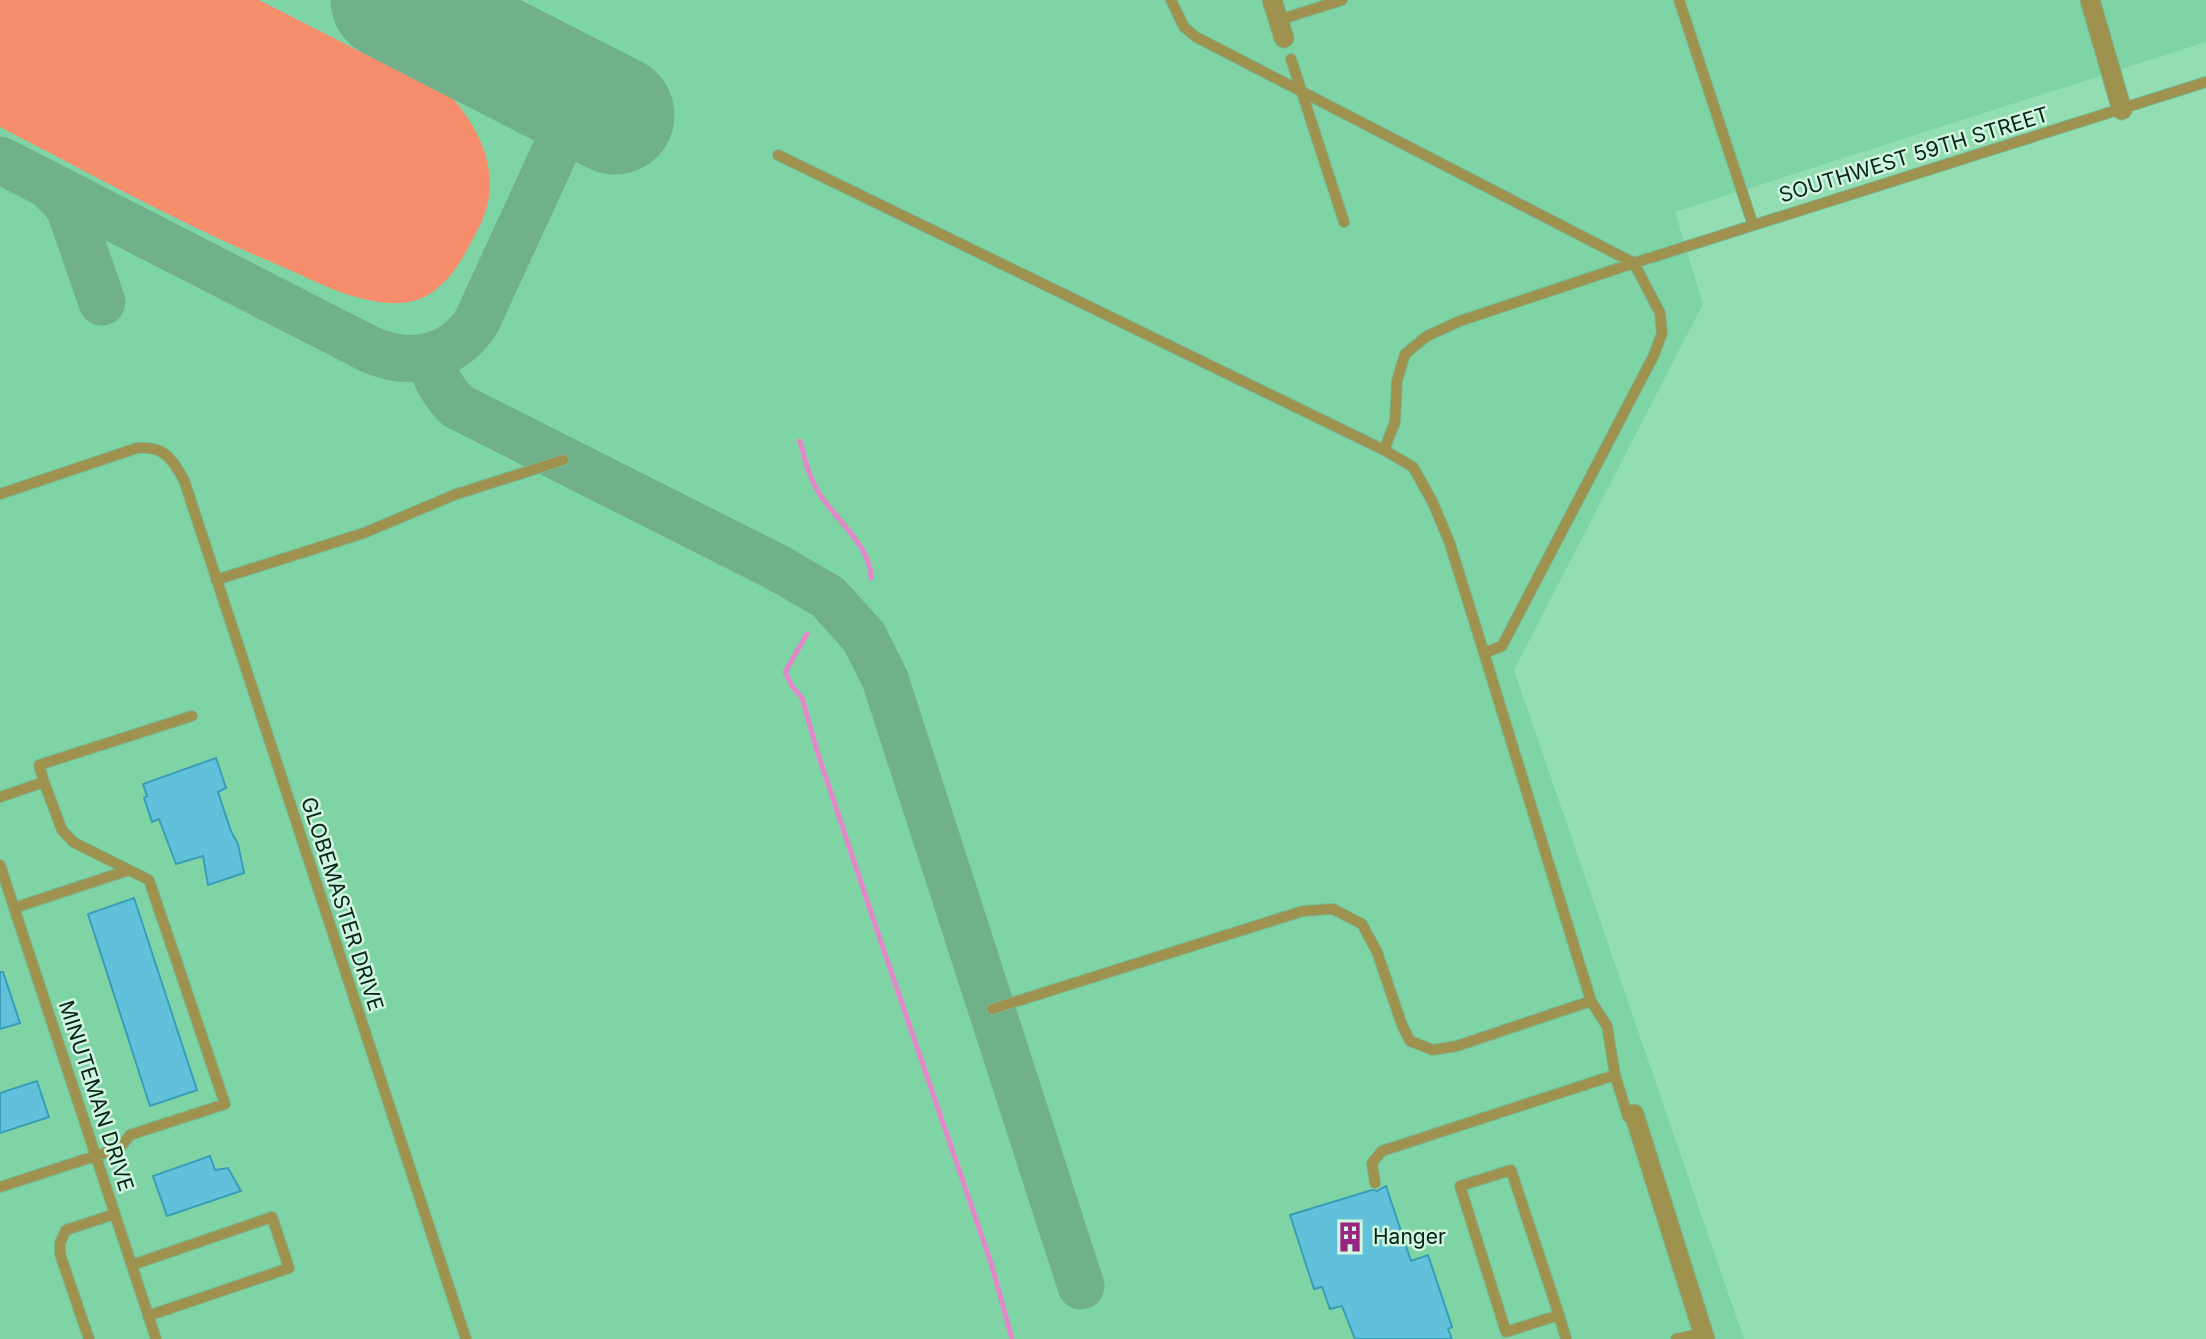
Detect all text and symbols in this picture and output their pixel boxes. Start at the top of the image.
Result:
street label: SOUTHWEST 59TH STREET [1776,102,2052,208]
street label: GLOBEMASTER DRIVE [296,794,389,1014]
street label: MINUTEMAN DRIVE [54,997,139,1194]
building icon: Hanger [1333,1220,1367,1254]
place label: Hanger [1373,1224,1446,1249]

